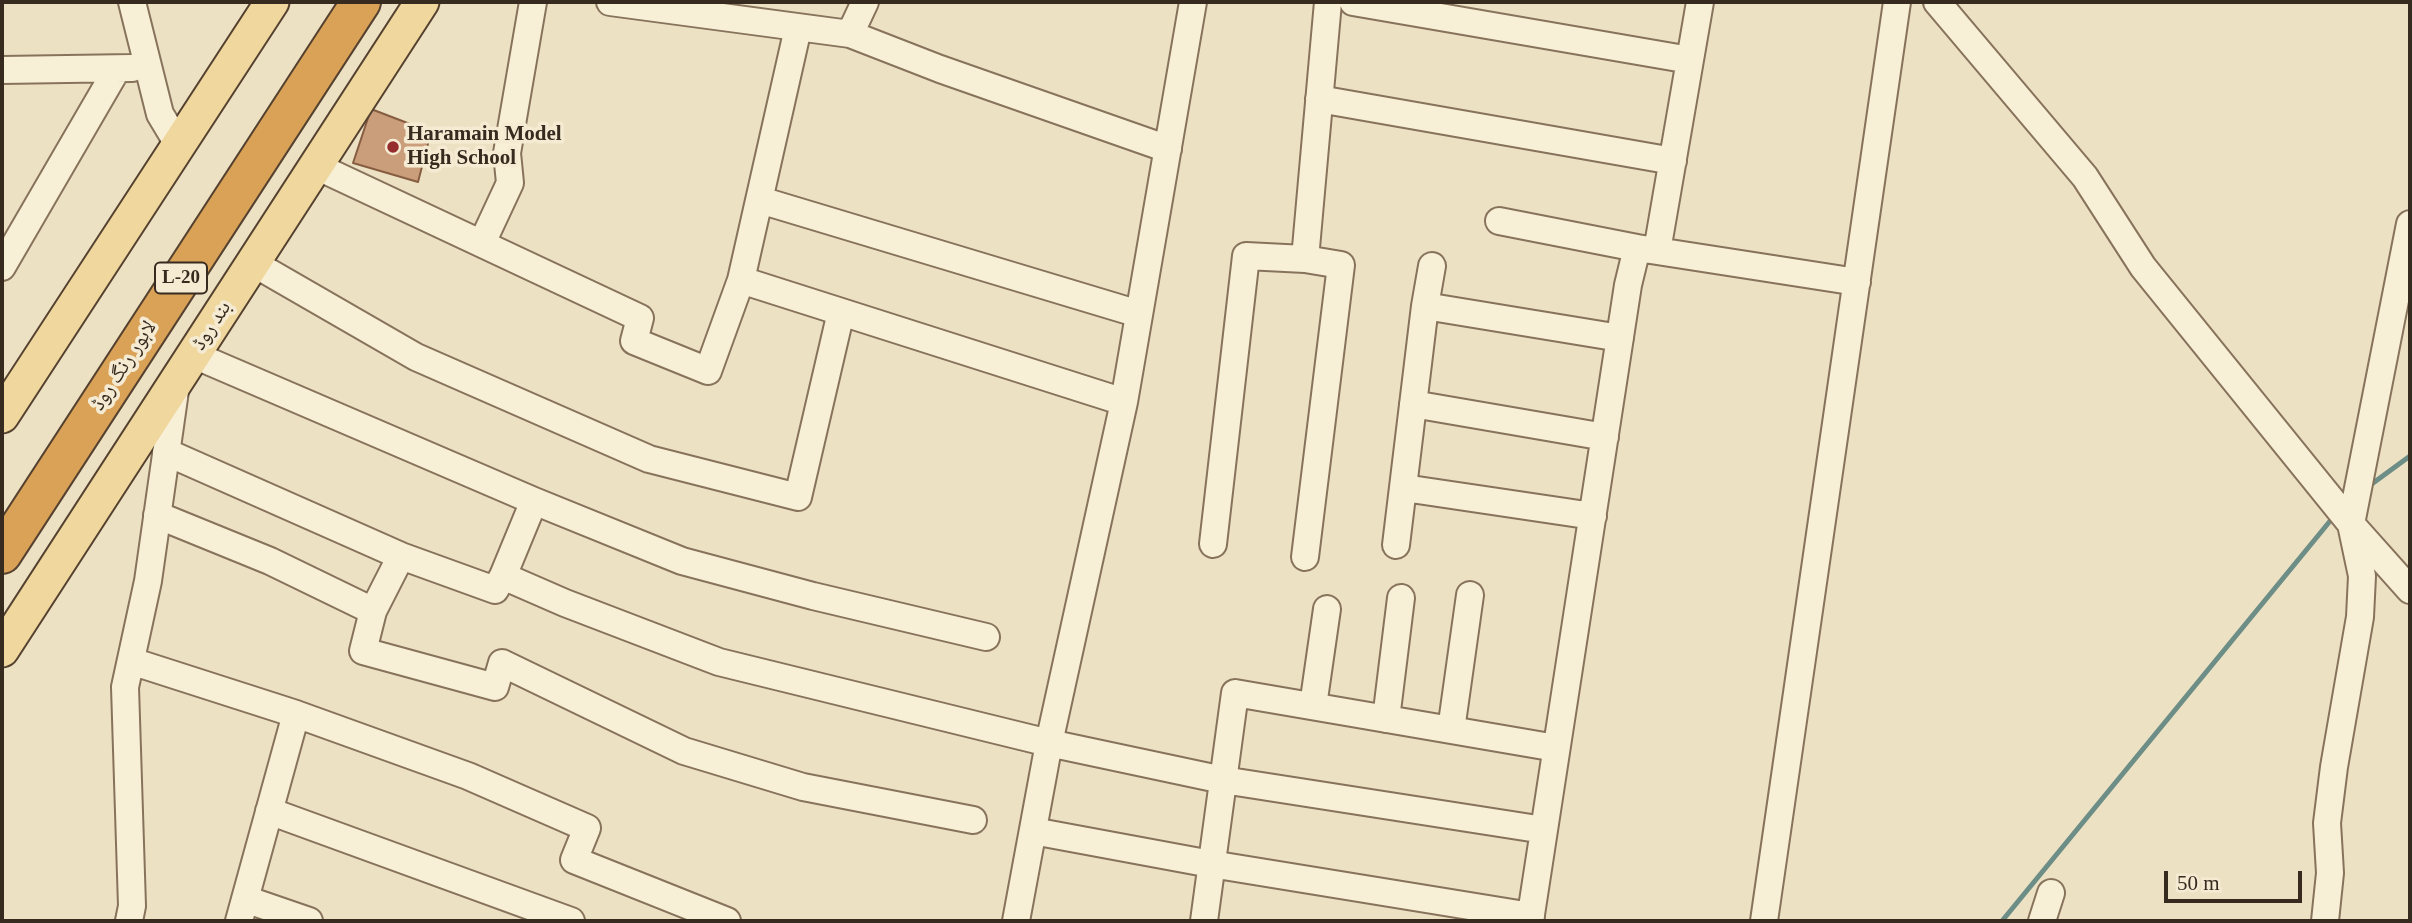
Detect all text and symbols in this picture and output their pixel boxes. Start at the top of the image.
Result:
place label: Haramain Model High School [407,122,562,172]
marker: Haramain Model High School [385,139,401,155]
road number: L-20 [155,262,207,294]
street label: بند روڈ [187,297,237,355]
street label: لاہور رنگ روڈ [86,316,162,416]
scale bar [2167,856,2305,900]
text: 50 m [2177,871,2220,895]

